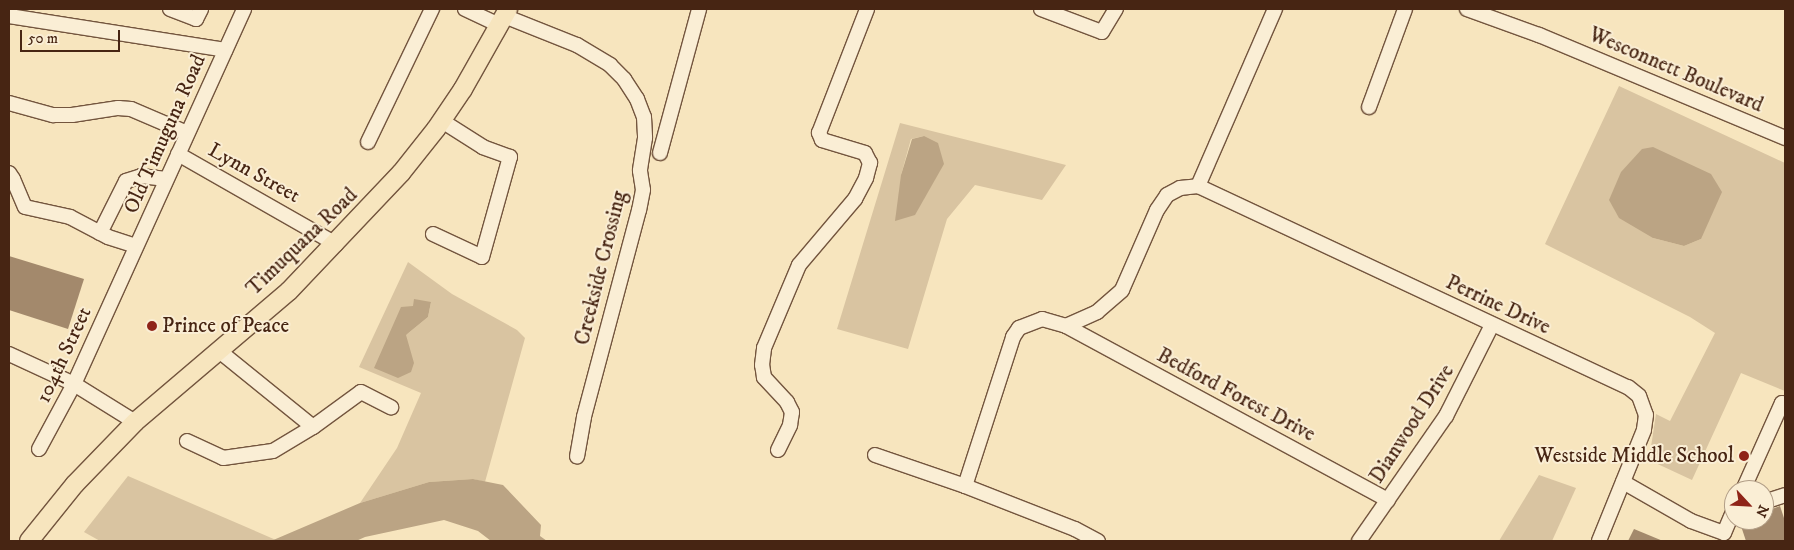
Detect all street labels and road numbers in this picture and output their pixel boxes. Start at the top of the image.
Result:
street label: Wesconnett Boulevard [1585,22,1767,118]
street label: Old Timuguna Road [119,51,211,217]
street label: Lynn Street [204,138,304,208]
street label: Timuquana Road [241,183,363,301]
street label: Creekside Crossing [570,188,632,348]
street label: Perrine Drive [1442,270,1554,340]
street label: 104th Street [31,303,97,407]
street label: Bedford Forest Drive [1152,343,1320,447]
street label: Dianwood Drive [1364,360,1460,488]

